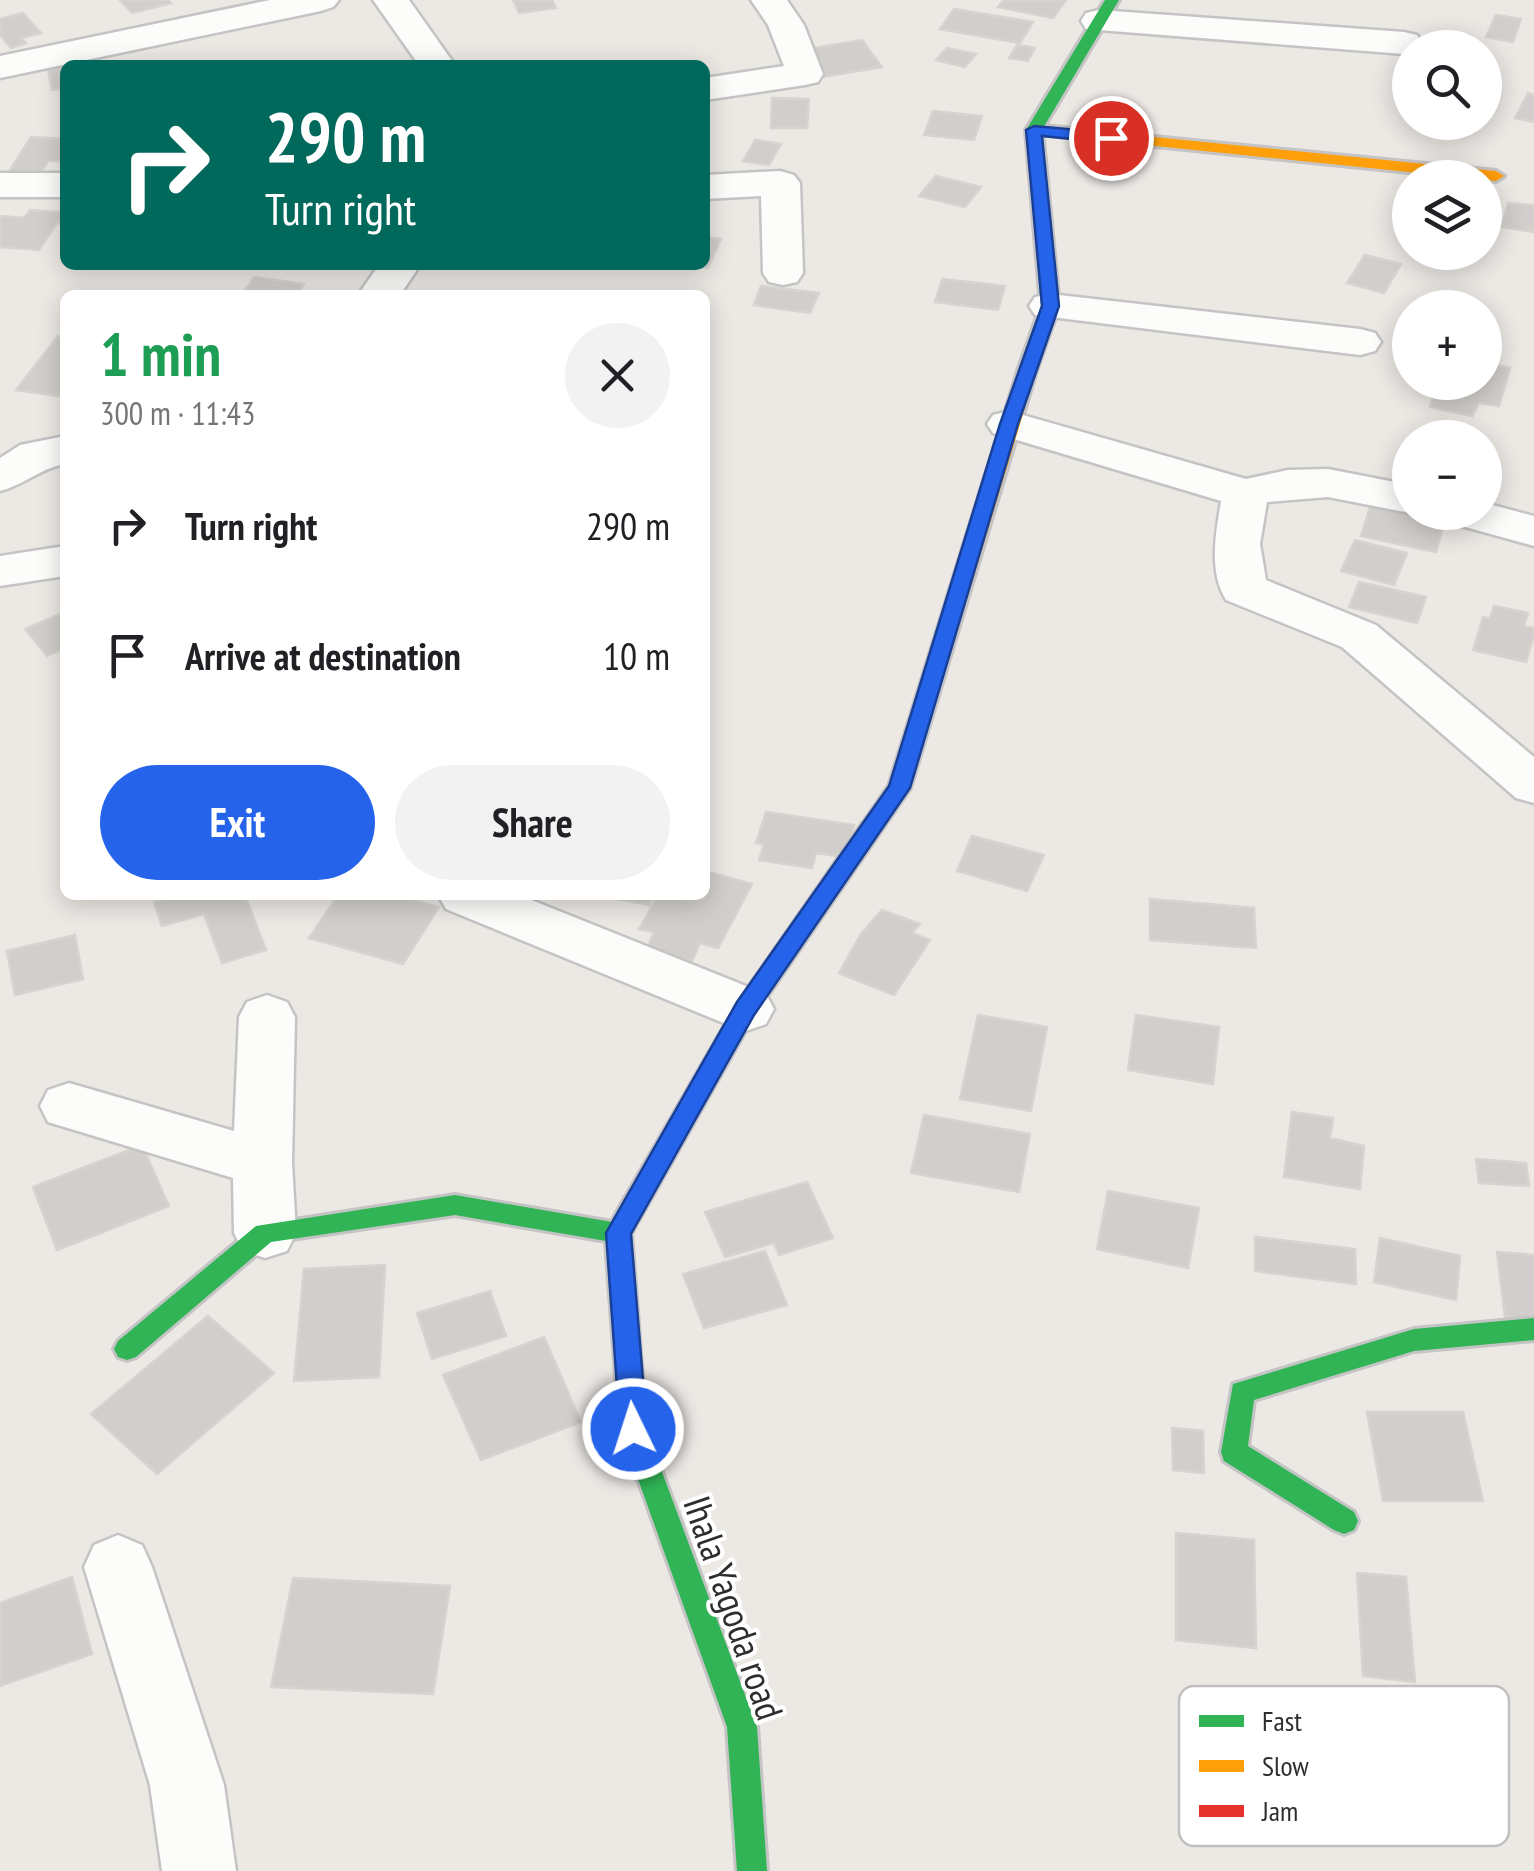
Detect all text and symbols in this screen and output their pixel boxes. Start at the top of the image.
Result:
map controls [1392,30,1502,530]
button: search [1392,30,1502,140]
text: 290 m [265,91,426,181]
pin [1069,96,1154,181]
icon: right [100,100,230,230]
icon: arrive [1084,111,1139,166]
button: layers [1392,160,1502,270]
text: Turn right [265,179,416,237]
button: + [1392,290,1502,400]
text: 1 min [100,315,221,393]
button: close [565,323,670,428]
text: 300 m · 11:43 [100,392,255,434]
button: − [1392,420,1502,530]
icon: right [100,498,155,553]
text: Turn right [185,501,317,550]
text: 290 m [586,501,670,550]
icon: arrive [100,628,155,683]
text: Arrive at destination [185,631,461,680]
text: 10 m [603,631,670,680]
button: Exit [100,765,375,880]
button: Share [395,765,670,880]
position arrow [581,1377,685,1481]
street label: Ihala Yagoda road [673,1489,796,1726]
legend [1179,1686,1509,1846]
text: Fast [1262,1702,1302,1739]
text: Slow [1262,1747,1309,1784]
text: Jam [1261,1792,1298,1829]

